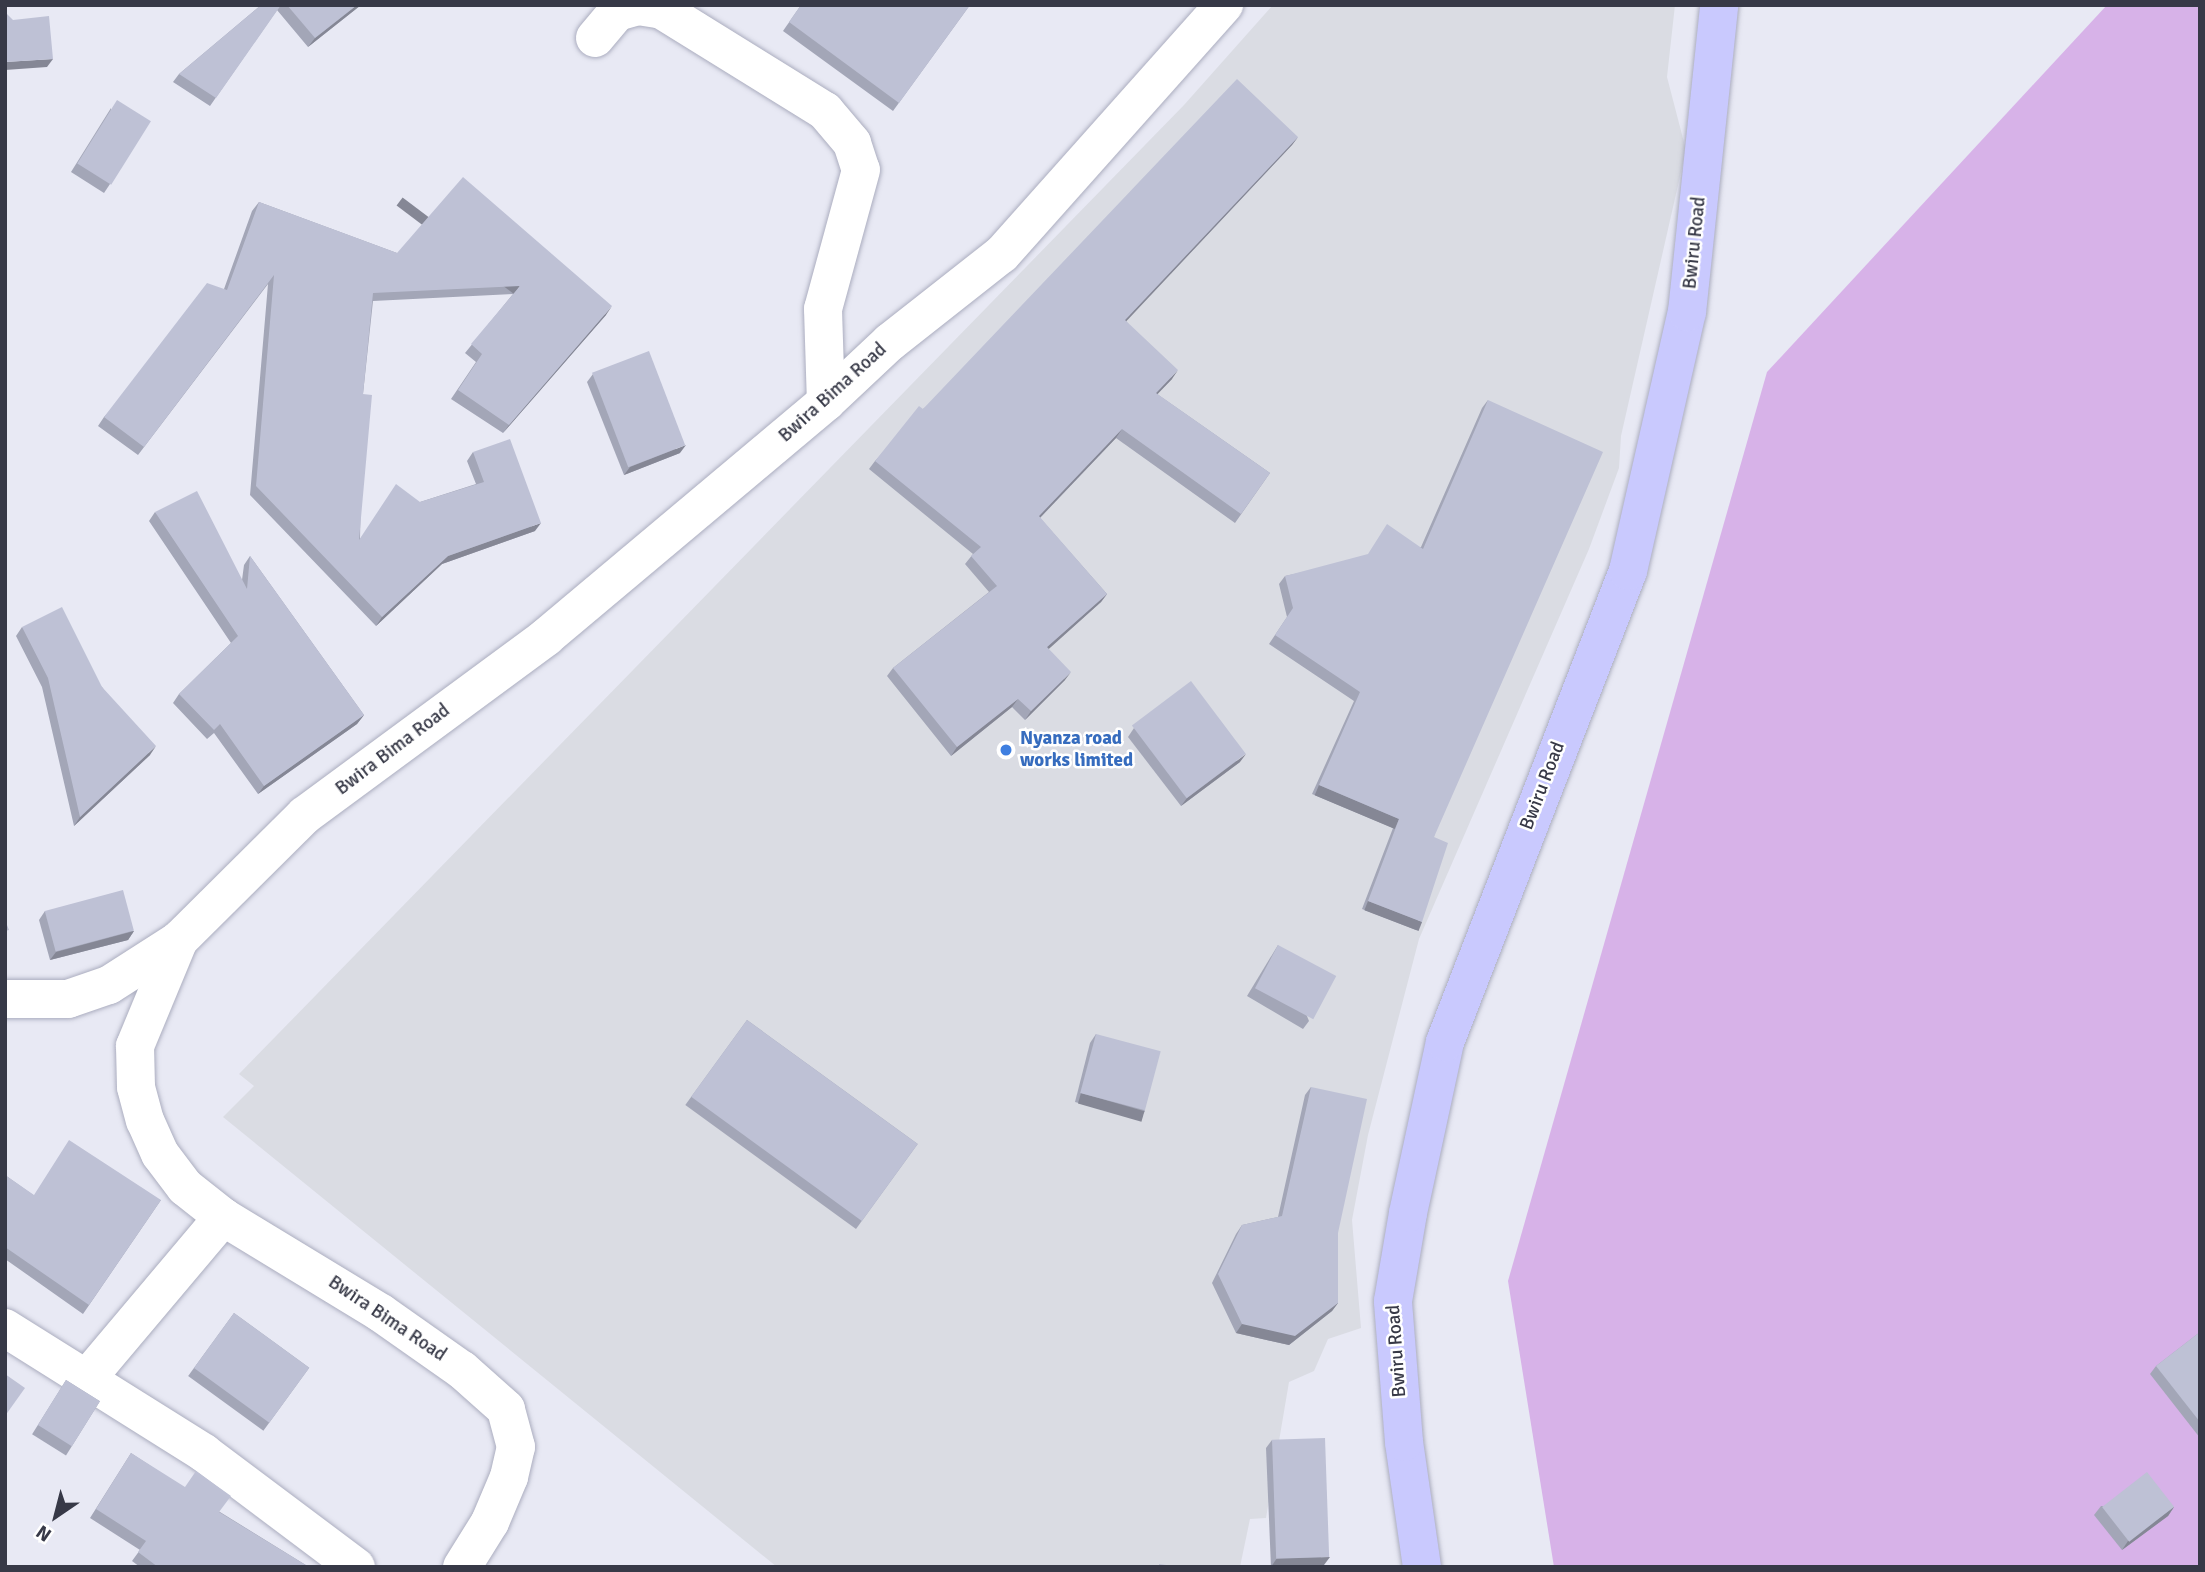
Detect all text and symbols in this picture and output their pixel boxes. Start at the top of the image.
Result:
street label: Bwiru Road [1679,196,1711,290]
street label: Bwira Bima Road [774,339,892,447]
street label: Bwira Bima Road [331,700,455,800]
place label: Nyanza road works limited [1020,728,1133,772]
street label: Bwiru Road [1516,739,1570,833]
marker: Nyanza road works limited [998,742,1014,758]
street label: Bwira Bima Road [324,1271,450,1367]
street label: Bwiru Road [1382,1304,1412,1398]
north arrow [21,1481,91,1551]
text: N [32,1520,56,1547]

